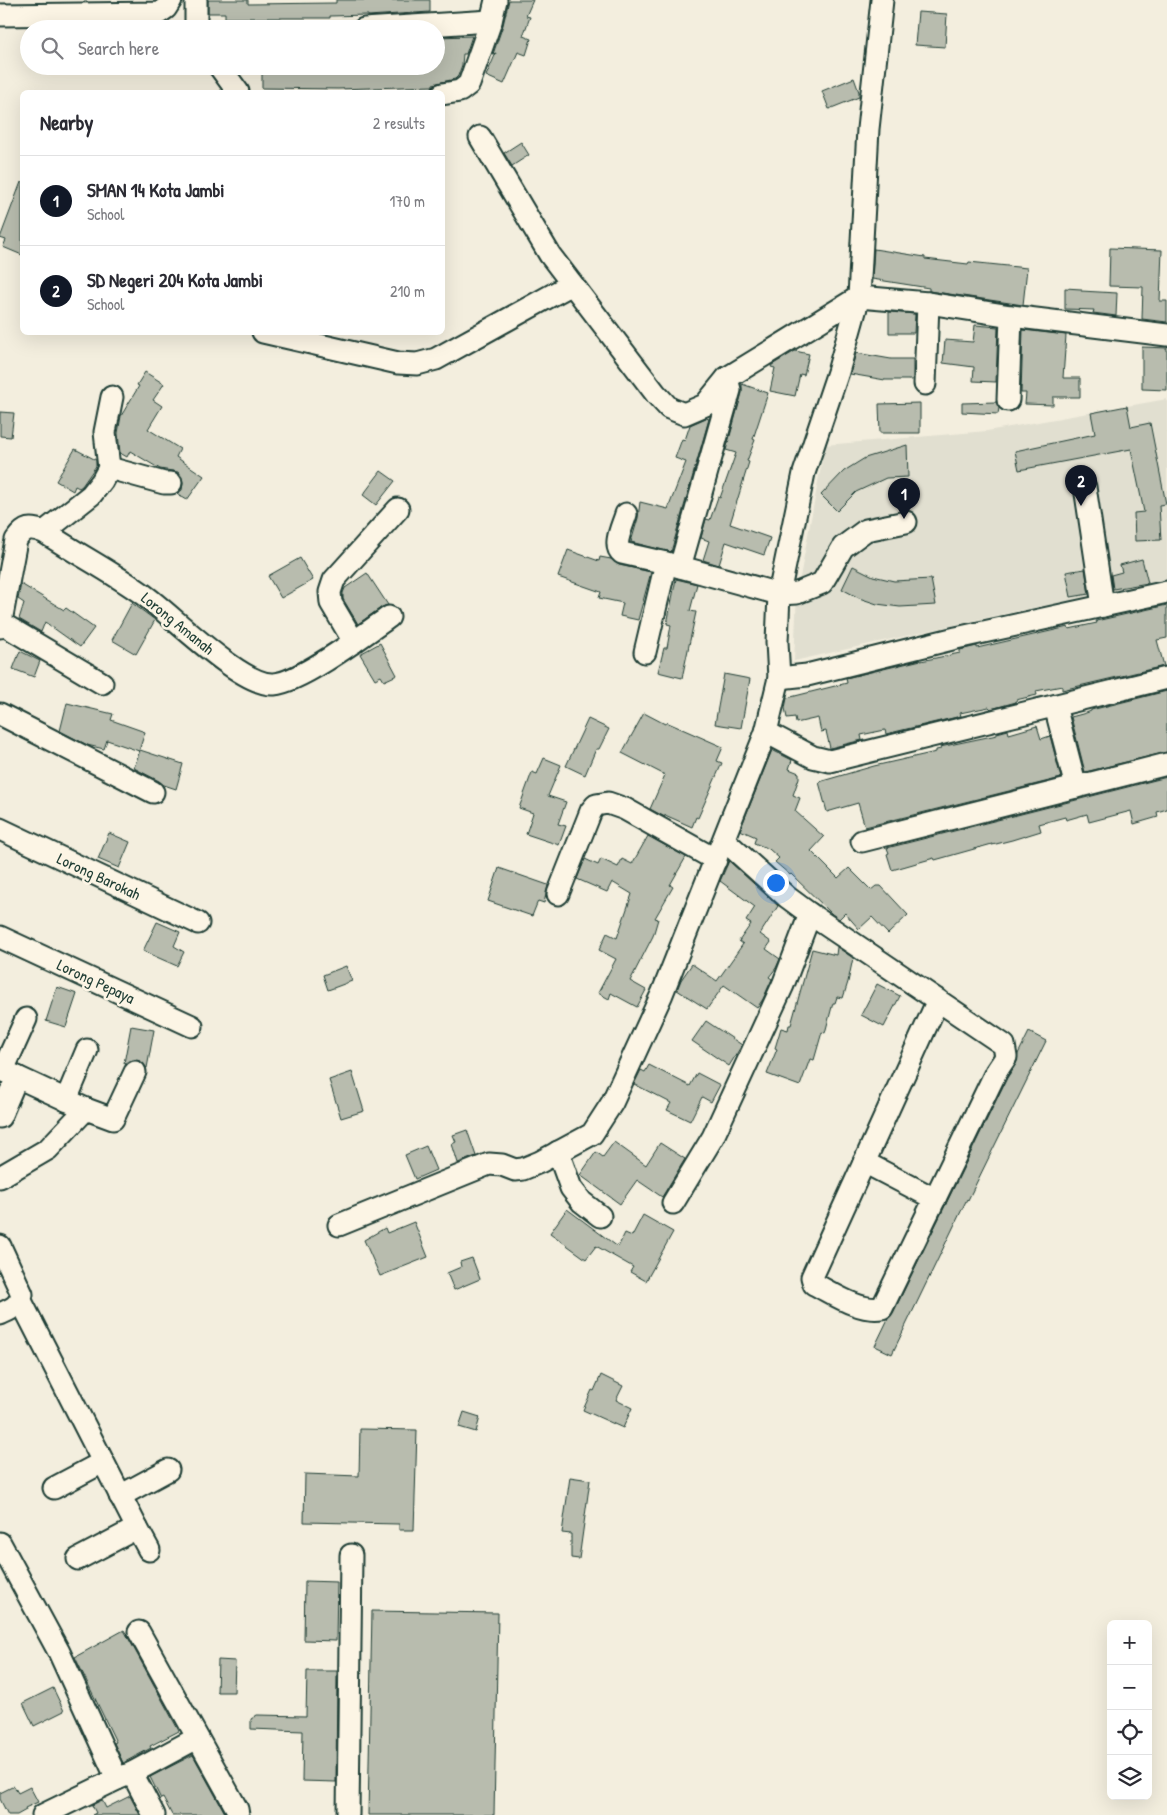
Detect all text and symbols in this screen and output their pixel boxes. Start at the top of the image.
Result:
search box [20,20,445,75]
icon: search [38,34,66,62]
text: Search here [78,35,159,61]
text: Nearby [40,108,93,137]
text: 2 results [373,112,425,134]
text: SMAN 14 Kota Jambi [87,177,225,203]
text: 1 [53,190,59,212]
text: 170 m [390,190,425,212]
text: School [87,203,124,225]
text: SD Negeri 204 Kota Jambi [87,267,263,293]
text: 2 [52,280,60,302]
text: 210 m [390,280,425,302]
text: School [87,293,124,315]
pin: 2 [1065,465,1097,506]
pin: 1 [888,478,920,519]
street label: Lorong Amanah [137,587,219,659]
street label: Lorong Barokah [54,847,145,905]
your location [763,870,789,896]
street label: Lorong Pepaya [54,953,138,1009]
map controls [1107,1620,1152,1800]
button: + [1107,1620,1152,1665]
button: − [1107,1665,1152,1710]
button: locate [1107,1710,1152,1755]
button: layers [1107,1755,1152,1800]

